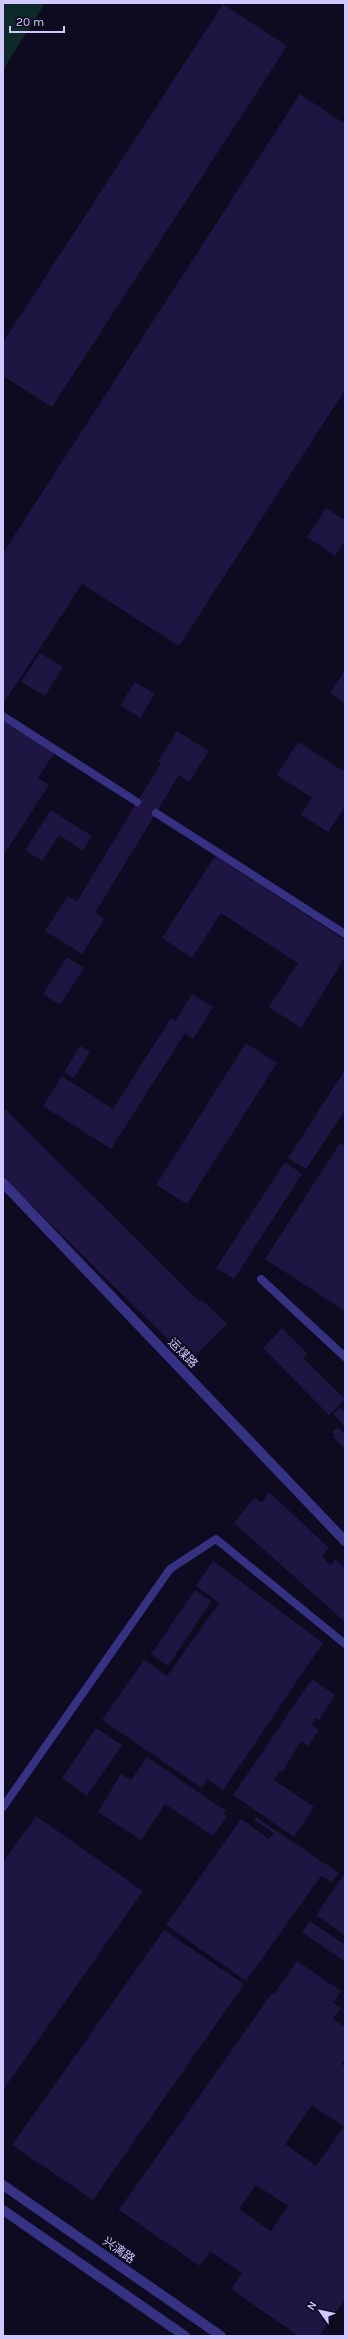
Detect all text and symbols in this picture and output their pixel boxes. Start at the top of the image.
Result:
scale bar [10,8,64,34]
text: 20 m [16,15,44,29]
street label: 运煤路 [165,1335,201,1371]
street label: 兴漓路 [100,2234,138,2266]
north arrow [300,2291,340,2331]
text: N [304,2299,320,2313]

